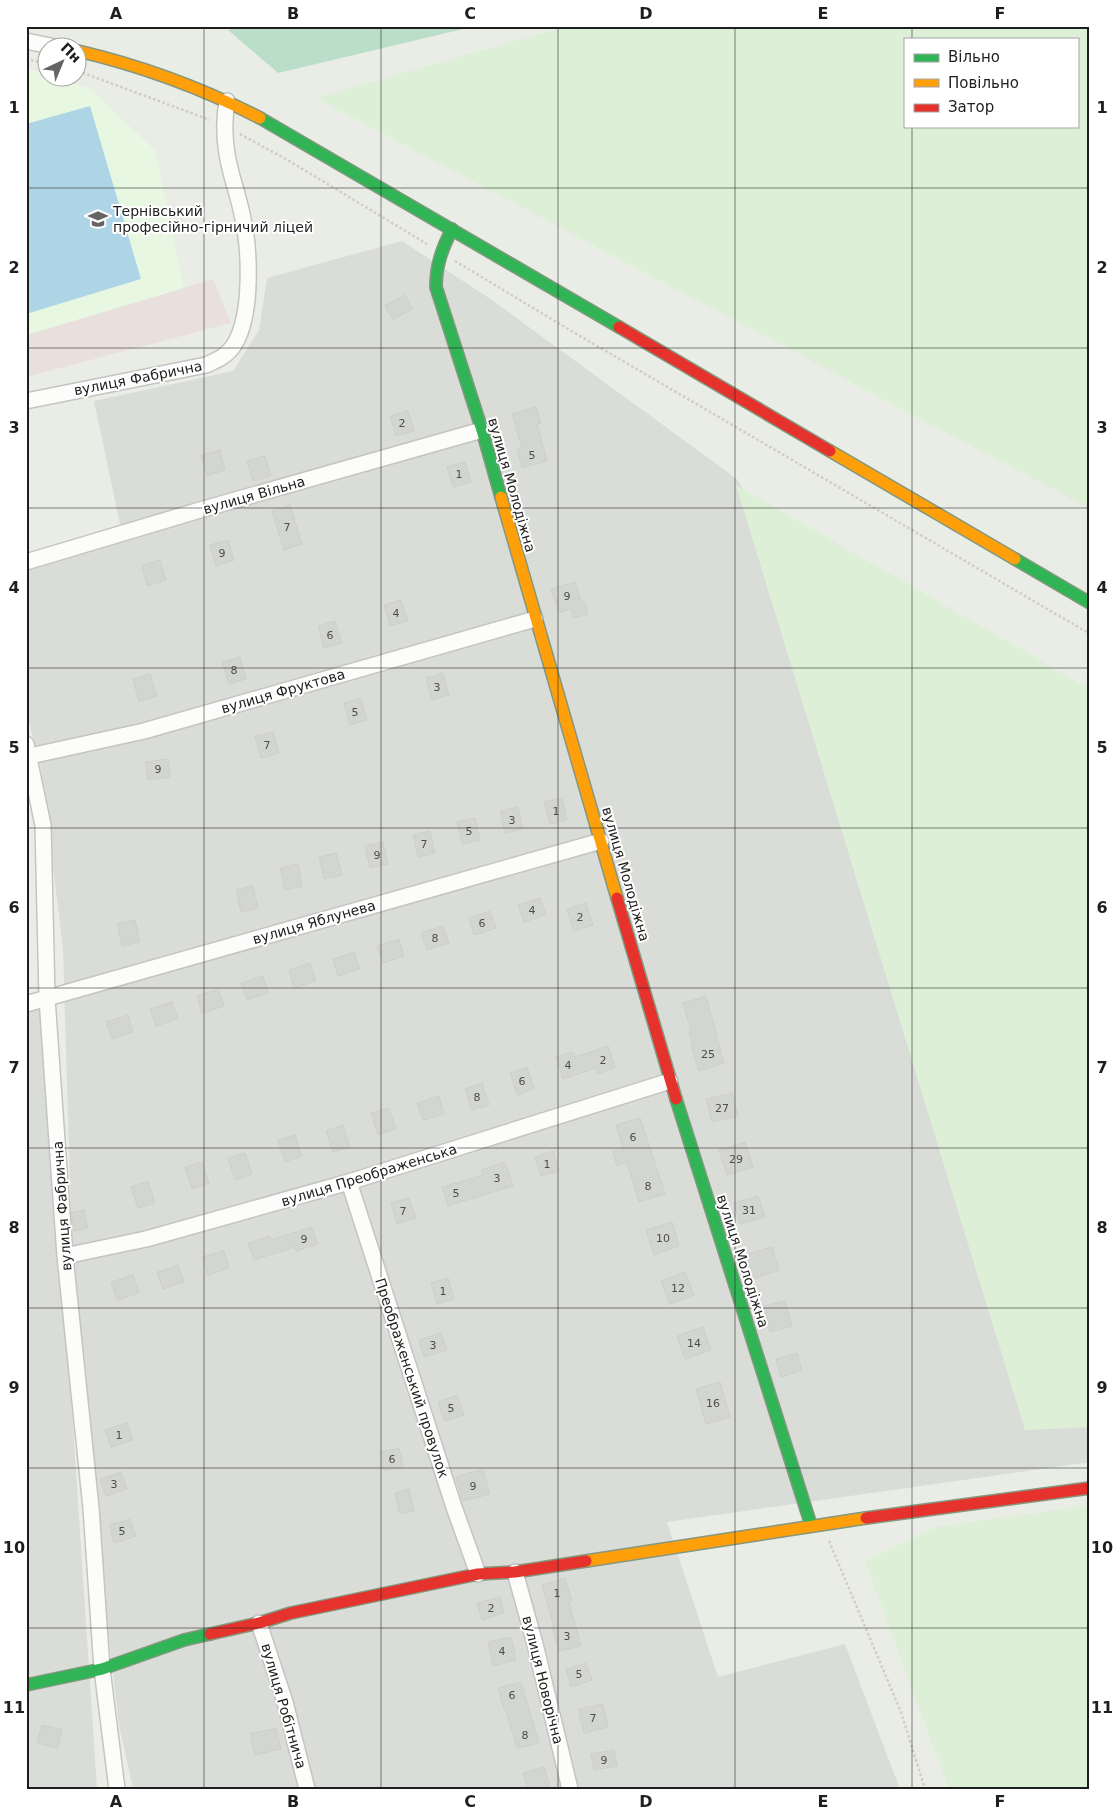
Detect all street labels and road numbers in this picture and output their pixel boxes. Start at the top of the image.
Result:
street label: вулиця Фабрична [73,358,203,398]
street label: вулиця Молодіжна [485,416,539,554]
street label: вулиця Вільна [201,473,307,517]
street label: вулиця Фруктова [219,666,347,716]
street label: вулиця Молодіжна [599,805,653,943]
street label: вулиця Яблунева [251,897,377,947]
street label: вулиця Фабрична [49,1140,75,1272]
street label: вулиця Преображенська [279,1141,459,1209]
street label: вулиця Молодіжна [714,1192,772,1330]
street label: Преображенський провулок [372,1276,452,1480]
street label: вулиця Новорічна [519,1614,567,1746]
street label: вулиця Робітнича [258,1641,310,1771]

